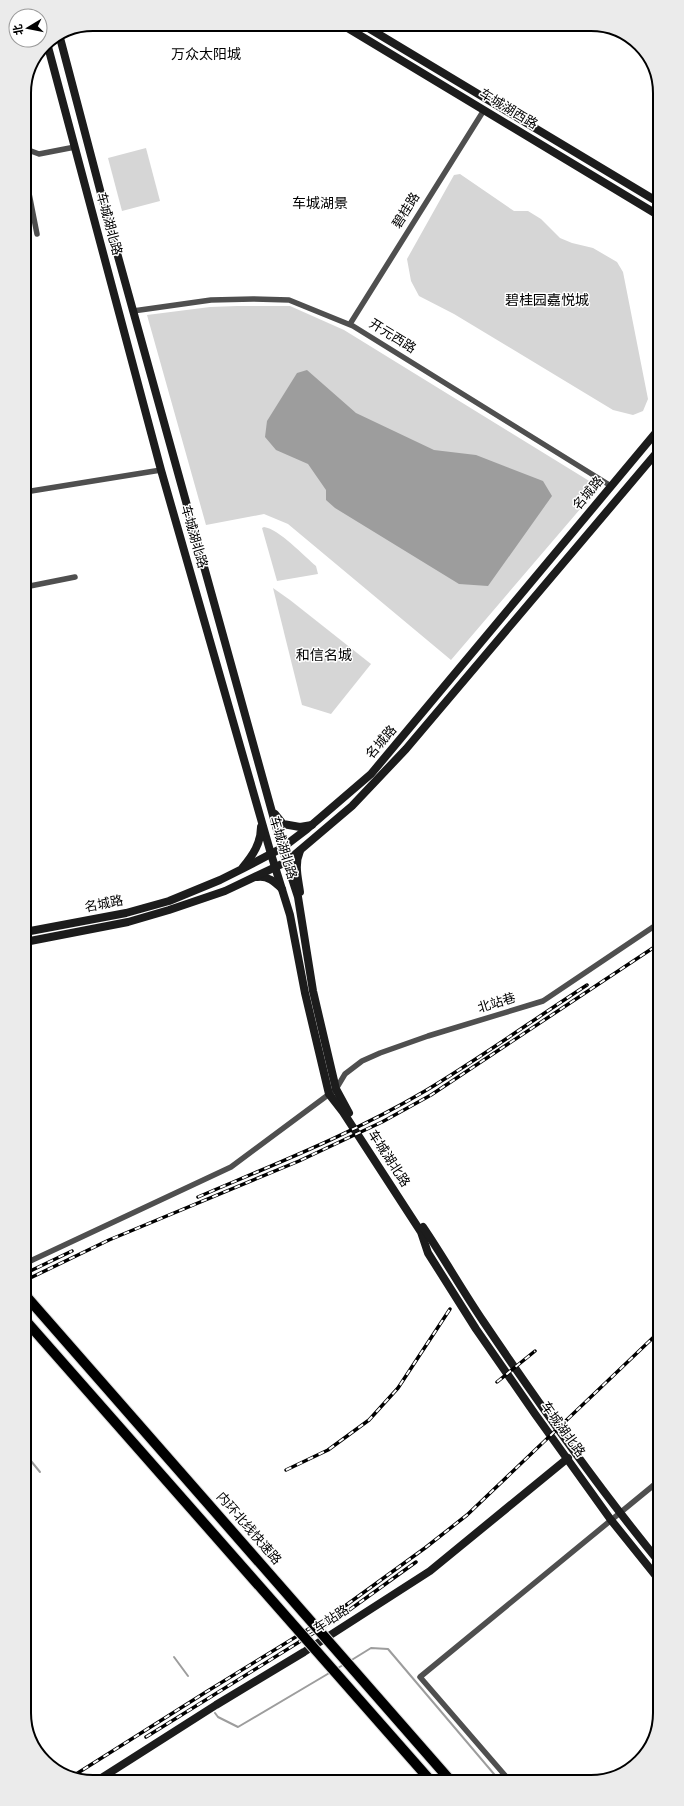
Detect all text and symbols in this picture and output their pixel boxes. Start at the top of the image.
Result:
north arrow [8,8,48,48]
text: 北 [11,23,27,36]
district label: 万众太阳城 [171,47,241,64]
street label: 车城湖西路 [476,86,540,134]
street label: 车城湖北路 [92,190,125,257]
street label: 碧桂路 [390,190,424,232]
district label: 车城湖景 [292,195,348,213]
district label: 碧桂园·嘉悦城 [505,293,589,310]
street label: 开元西路 [366,316,418,358]
street label: 名城路 [570,473,608,514]
street label: 车城湖北路 [176,503,211,570]
district label: 和信名城 [296,648,352,665]
street label: 名城路 [362,722,401,763]
street label: 车城湖北路 [265,814,300,881]
street label: 名城路 [83,892,125,917]
street label: 北站巷 [476,990,518,1017]
street label: 车城湖北路 [364,1127,413,1191]
street label: 车城湖北路 [536,1398,588,1461]
street label: 内环北线快速路 [212,1489,285,1569]
street label: 车站路 [311,1603,353,1637]

